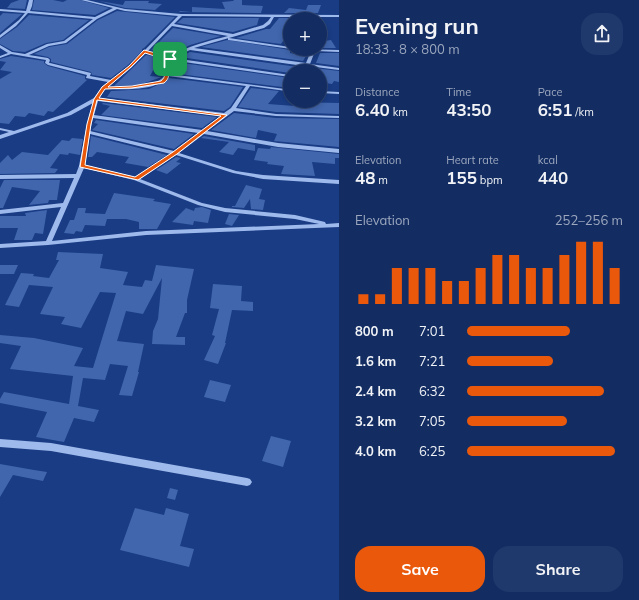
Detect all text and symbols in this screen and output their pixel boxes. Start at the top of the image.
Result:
map controls [283,12,327,108]
button: + [283,12,327,56]
text: Evening run [355,12,479,40]
button: share [581,13,623,55]
text: 18:33 · 8 × 800 m [355,41,460,57]
pin [153,42,187,76]
icon: arrive [159,48,181,70]
button: − [283,64,327,108]
text: Distance [355,85,399,99]
text: Time [446,85,471,99]
text: Pace [538,85,562,99]
text: 6.40 [355,99,390,120]
text: 43:50 [446,99,491,120]
text: 6:51 [538,99,572,120]
text: km [390,105,408,119]
text: /km [572,105,594,119]
text: Elevation [355,153,402,167]
text: Heart rate [446,153,499,167]
text: kcal [538,153,558,167]
text: 48 [355,167,375,188]
text: 155 [446,167,477,188]
text: 440 [538,167,568,188]
text: m [375,173,388,187]
text: bpm [477,173,503,187]
text: Elevation [355,212,410,228]
text: 252–256 m [555,212,623,228]
text: 800 m [355,323,394,339]
text: 7:01 [419,323,445,339]
text: 1.6 km [355,353,396,369]
text: 7:21 [419,353,445,369]
text: 2.4 km [355,383,396,399]
text: 6:32 [419,383,445,399]
text: 3.2 km [355,413,396,429]
text: 7:05 [419,413,445,429]
text: 4.0 km [355,443,396,459]
text: 6:25 [419,443,445,459]
button: Save [355,546,485,592]
button: Share [493,546,623,592]

